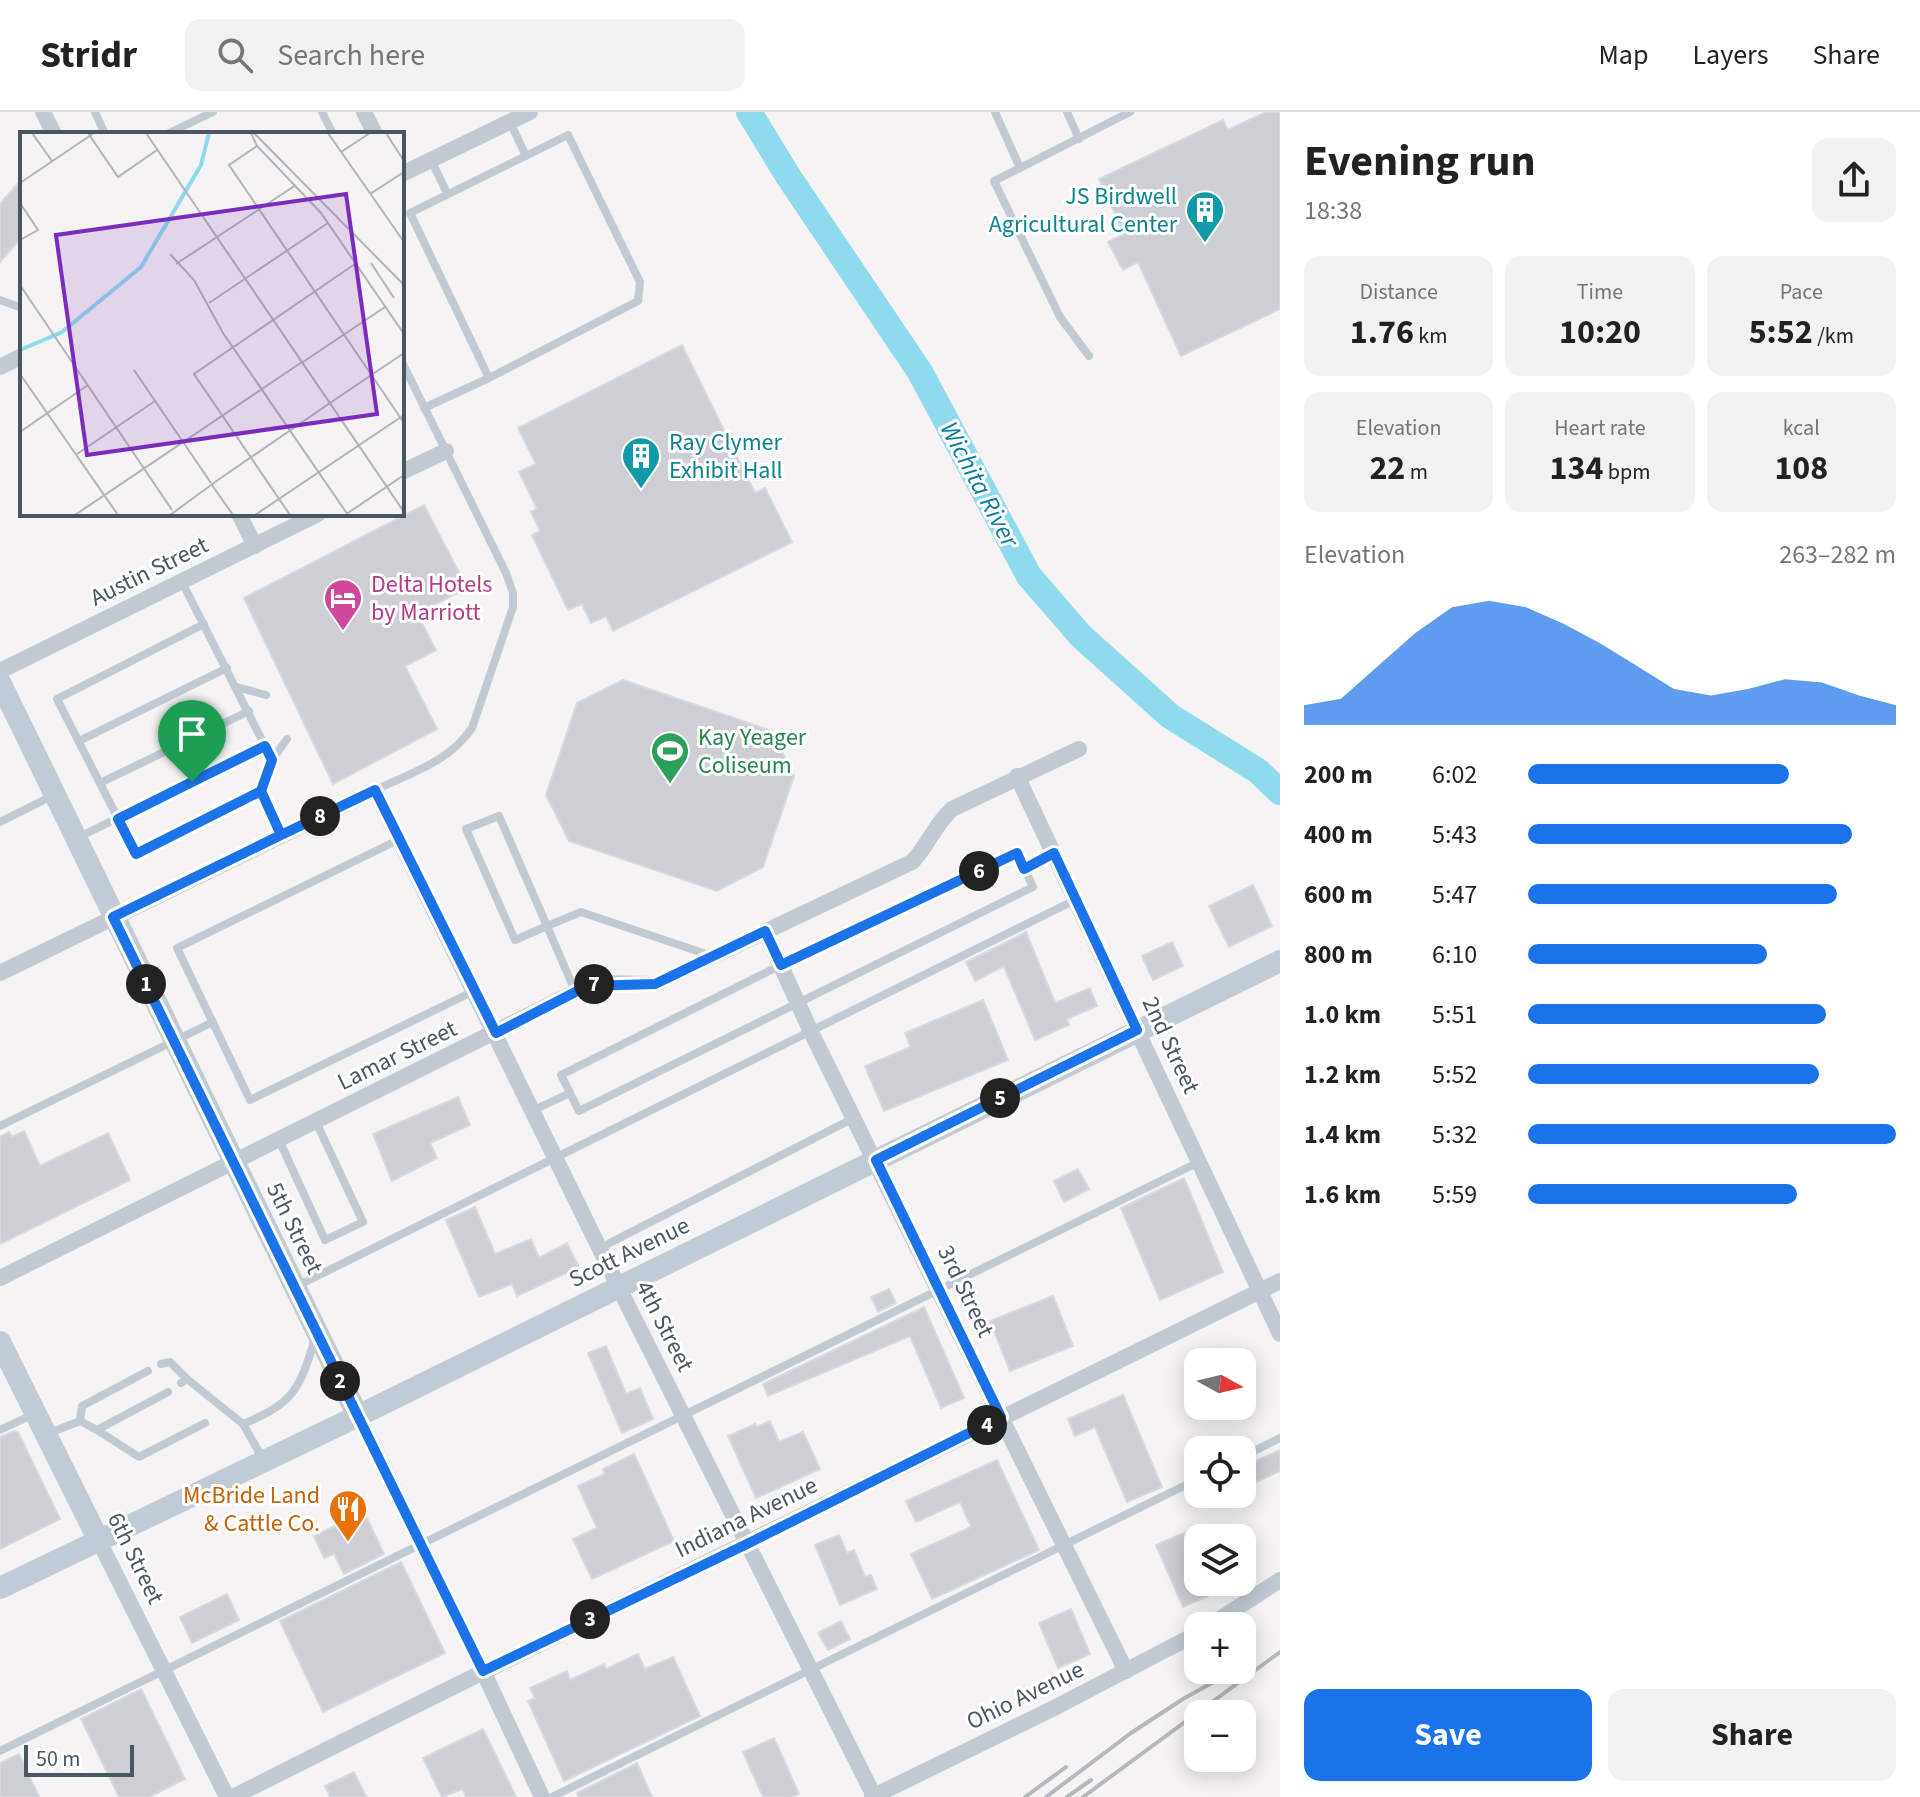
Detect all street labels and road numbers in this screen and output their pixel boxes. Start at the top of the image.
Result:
street label: Austin Street [84,528,214,615]
street label: 2nd Street [1133,991,1208,1099]
street label: Lamar Street [332,1011,463,1099]
street label: 5th Street [257,1176,332,1280]
street label: Scott Avenue [563,1208,695,1297]
street label: 3rd Street [928,1239,1003,1343]
street label: 4th Street [627,1275,702,1378]
street label: Indiana Avenue [669,1468,823,1567]
street label: 6th Street [98,1506,173,1610]
street label: Ohio Avenue [961,1652,1090,1739]

